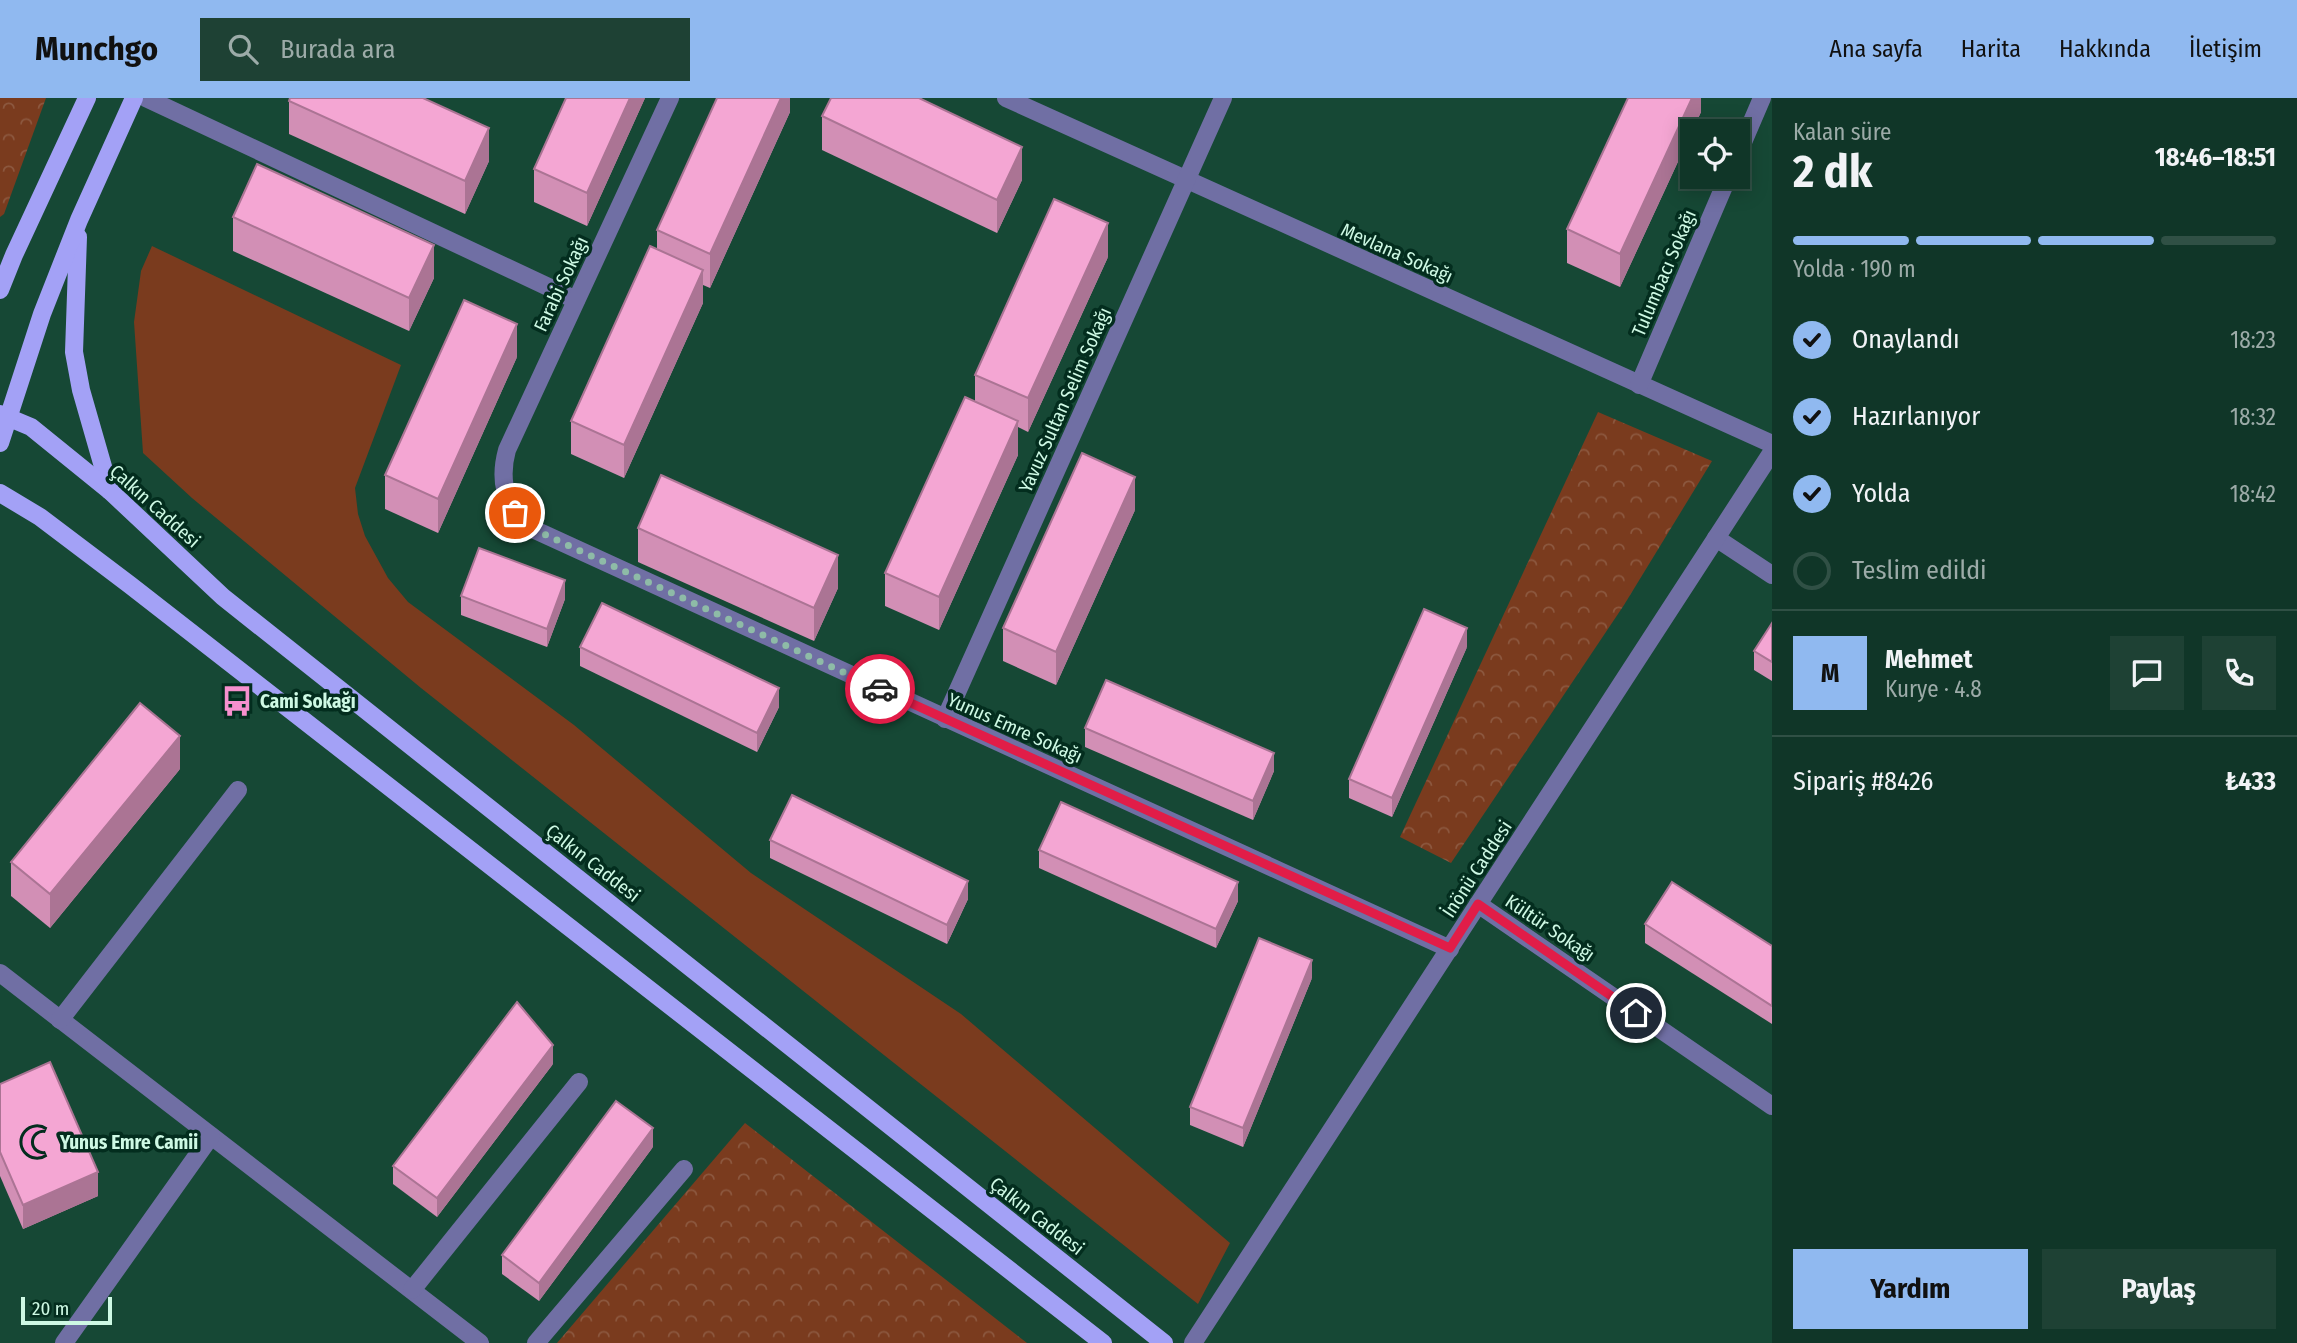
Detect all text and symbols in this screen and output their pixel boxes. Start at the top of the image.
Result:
search box [200,18,690,81]
text: Munchgo [35,29,158,69]
icon: search [224,30,262,68]
text: Burada ara [280,34,396,65]
text: Ana sayfa [1829,35,1923,63]
text: Harita [1961,35,2021,63]
text: Hakkında [2059,35,2151,63]
text: İletişim [2189,35,2262,63]
text: Kalan süre [1793,118,1891,146]
map controls [1680,119,1750,189]
button: locate [1680,119,1750,189]
text: 18:46–18:51 [2155,142,2276,173]
text: 2 dk [1793,144,1872,199]
street label: Tulumbacı Sokağı [1627,206,1701,340]
street label: Mevlana Sokağı [1337,218,1457,288]
street label: Farabi Sokağı [529,233,593,335]
text: Yolda · 190 m [1793,255,1916,283]
street label: Yavuz Sultan Selim Sokağı [1014,304,1116,496]
icon: check [1793,321,1831,359]
text: Onaylandı [1852,324,1960,355]
text: 18:23 [2230,326,2276,354]
icon: check [1793,398,1831,436]
text: Hazırlanıyor [1852,401,1980,432]
text: 18:32 [2230,403,2276,431]
street label: Çalkın Caddesi [105,460,205,552]
icon: check [1793,475,1831,513]
text: Yolda [1852,478,1911,509]
text: 18:42 [2230,480,2276,508]
pin [485,483,545,543]
icon: bag [496,494,534,532]
text: Teslim edildi [1852,555,1987,586]
button: chat [2110,636,2184,710]
button: phone [2202,636,2276,710]
text: Mehmet [1885,644,1973,675]
courier [845,654,915,724]
text: M [1821,658,1839,689]
icon: car [861,670,899,708]
text: Kurye · 4.8 [1885,675,1982,703]
bus stop icon: Cami Sokağı [220,684,254,718]
street label: Yunus Emre Sokağı [944,688,1086,768]
place label: Cami Sokağı [260,690,356,713]
text: Sipariş #8426 [1793,766,1934,797]
text: ₺433 [2225,766,2276,797]
street label: İnönü Caddesi [1437,816,1517,922]
street label: Çalkın Caddesi [541,819,645,907]
street label: Kültür Sokağı [1501,890,1599,966]
pin [1606,983,1666,1043]
icon: home [1617,994,1655,1032]
mosque icon: Yunus Emre Camii [20,1125,54,1159]
place label: Yunus Emre Camii [59,1131,198,1154]
street label: Çalkın Caddesi [985,1172,1089,1260]
button: Yardım [1793,1249,2028,1329]
button: Paylaş [2042,1249,2276,1329]
scale bar [21,1294,112,1326]
text: 20 m [32,1297,69,1320]

